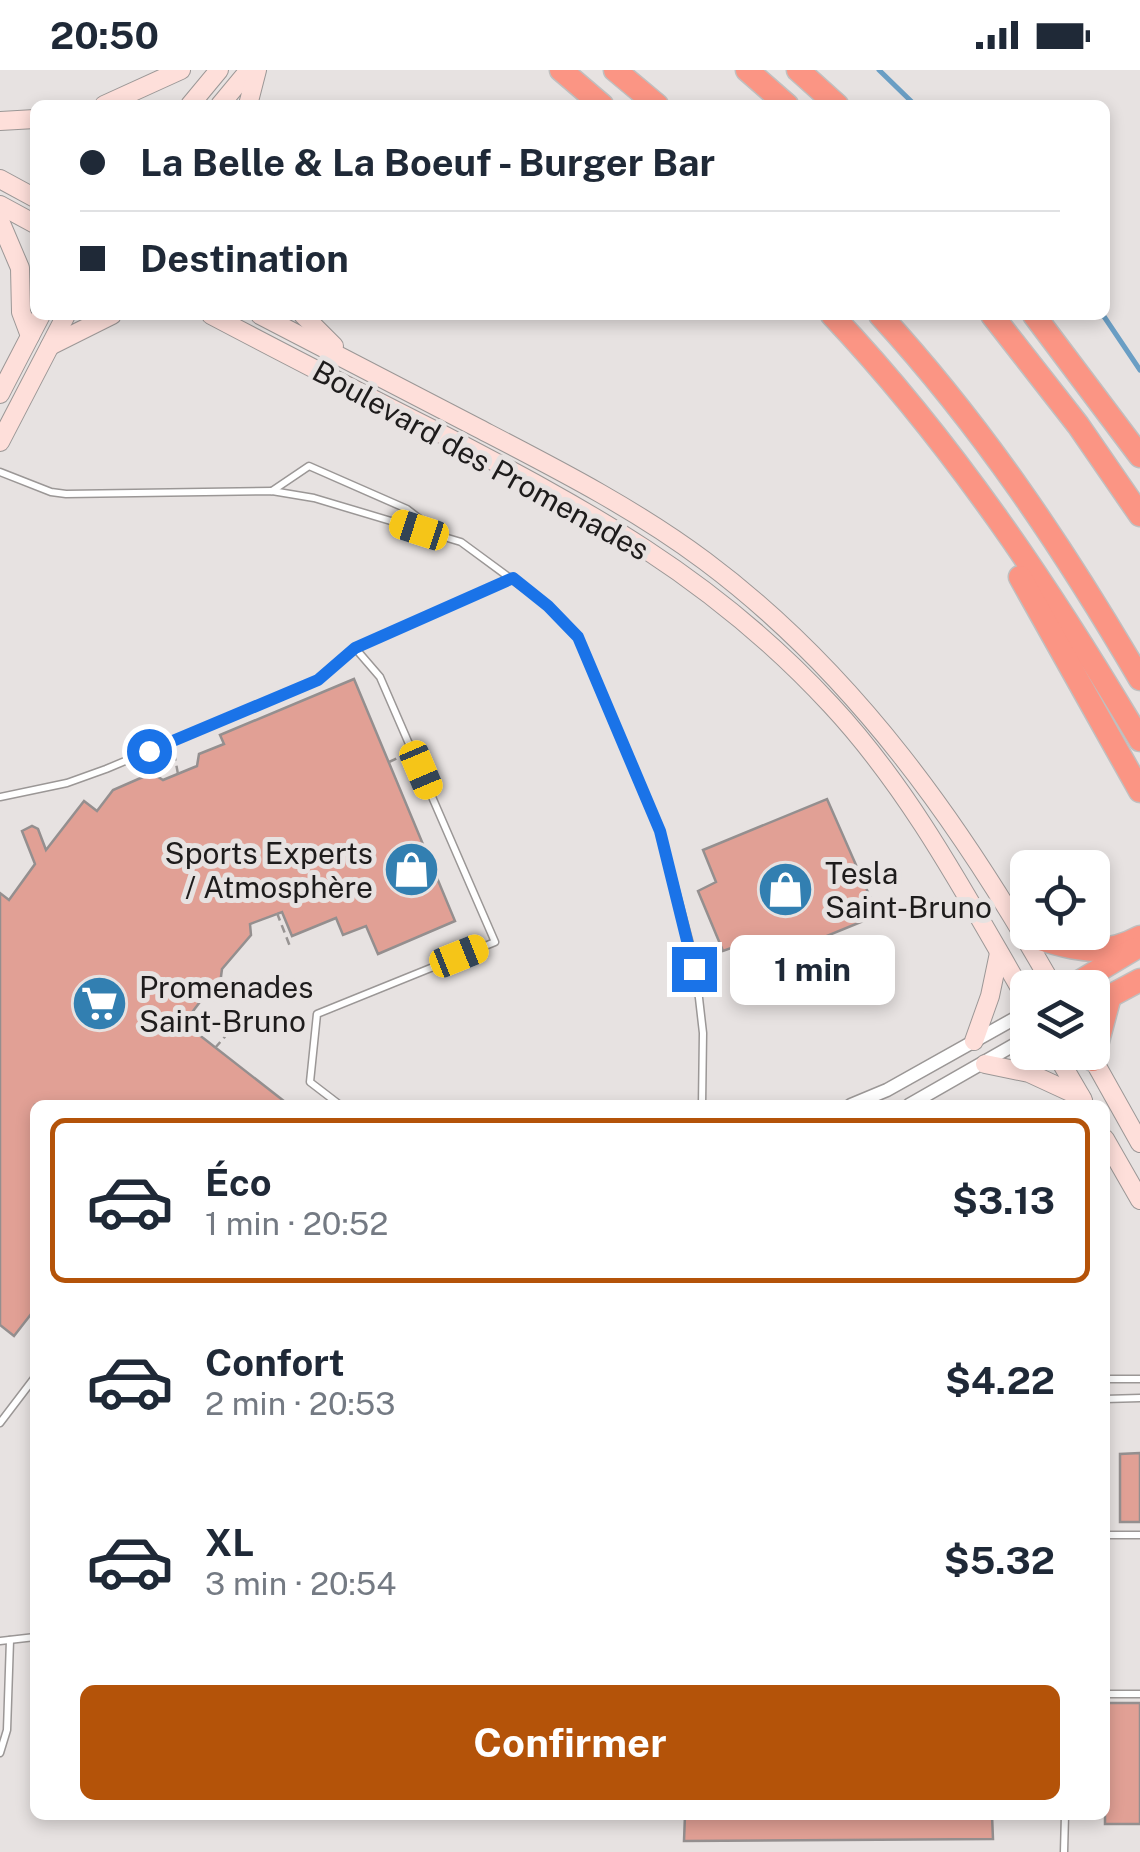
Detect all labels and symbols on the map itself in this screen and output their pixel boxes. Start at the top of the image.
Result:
street label: Boulevard des Promenades [307,352,655,568]
car [386,506,452,554]
route start [127,729,172,774]
car [395,737,447,803]
place label: Sports Experts / Atmosphère [165,835,373,905]
shop icon: Sports Experts / Atmosphère [382,840,442,900]
place label: Tesla Saint-Bruno [825,855,992,925]
shop icon: Tesla Saint-Bruno [756,860,816,920]
car [426,931,492,981]
callout: 1 min [729,934,894,1004]
route end [672,947,717,992]
place label: Promenades Saint-Bruno [139,969,313,1039]
supermarket icon: Promenades Saint-Bruno [70,974,130,1034]

